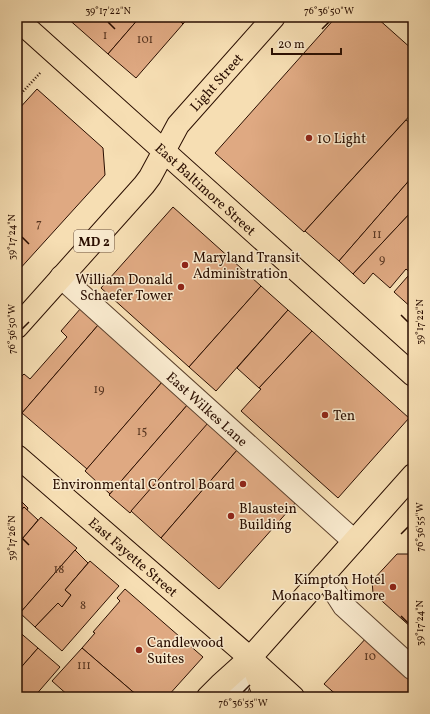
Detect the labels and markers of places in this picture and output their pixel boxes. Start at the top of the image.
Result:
place label: 10 Light [317,130,366,149]
marker: 10 Light [304,133,314,143]
place label: Maryland Transit Administration [193,249,300,284]
marker: Maryland Transit Administration [180,260,190,270]
place label: William Donald Schaefer Tower [75,271,173,306]
marker: William Donald Schaefer Tower [176,282,186,292]
place label: Ten [333,407,355,426]
marker: Ten [320,410,330,420]
place label: Environmental Control Board [52,476,235,495]
marker: Environmental Control Board [238,479,248,489]
place label: Blaustein Building [239,500,297,535]
marker: Blaustein Building [226,511,236,521]
place label: Kimpton Hotel Monaco Baltimore [272,571,385,606]
marker: Kimpton Hotel Monaco Baltimore [388,582,398,592]
place label: Candlewood Suites [147,634,224,669]
marker: Candlewood Suites [134,645,144,655]

